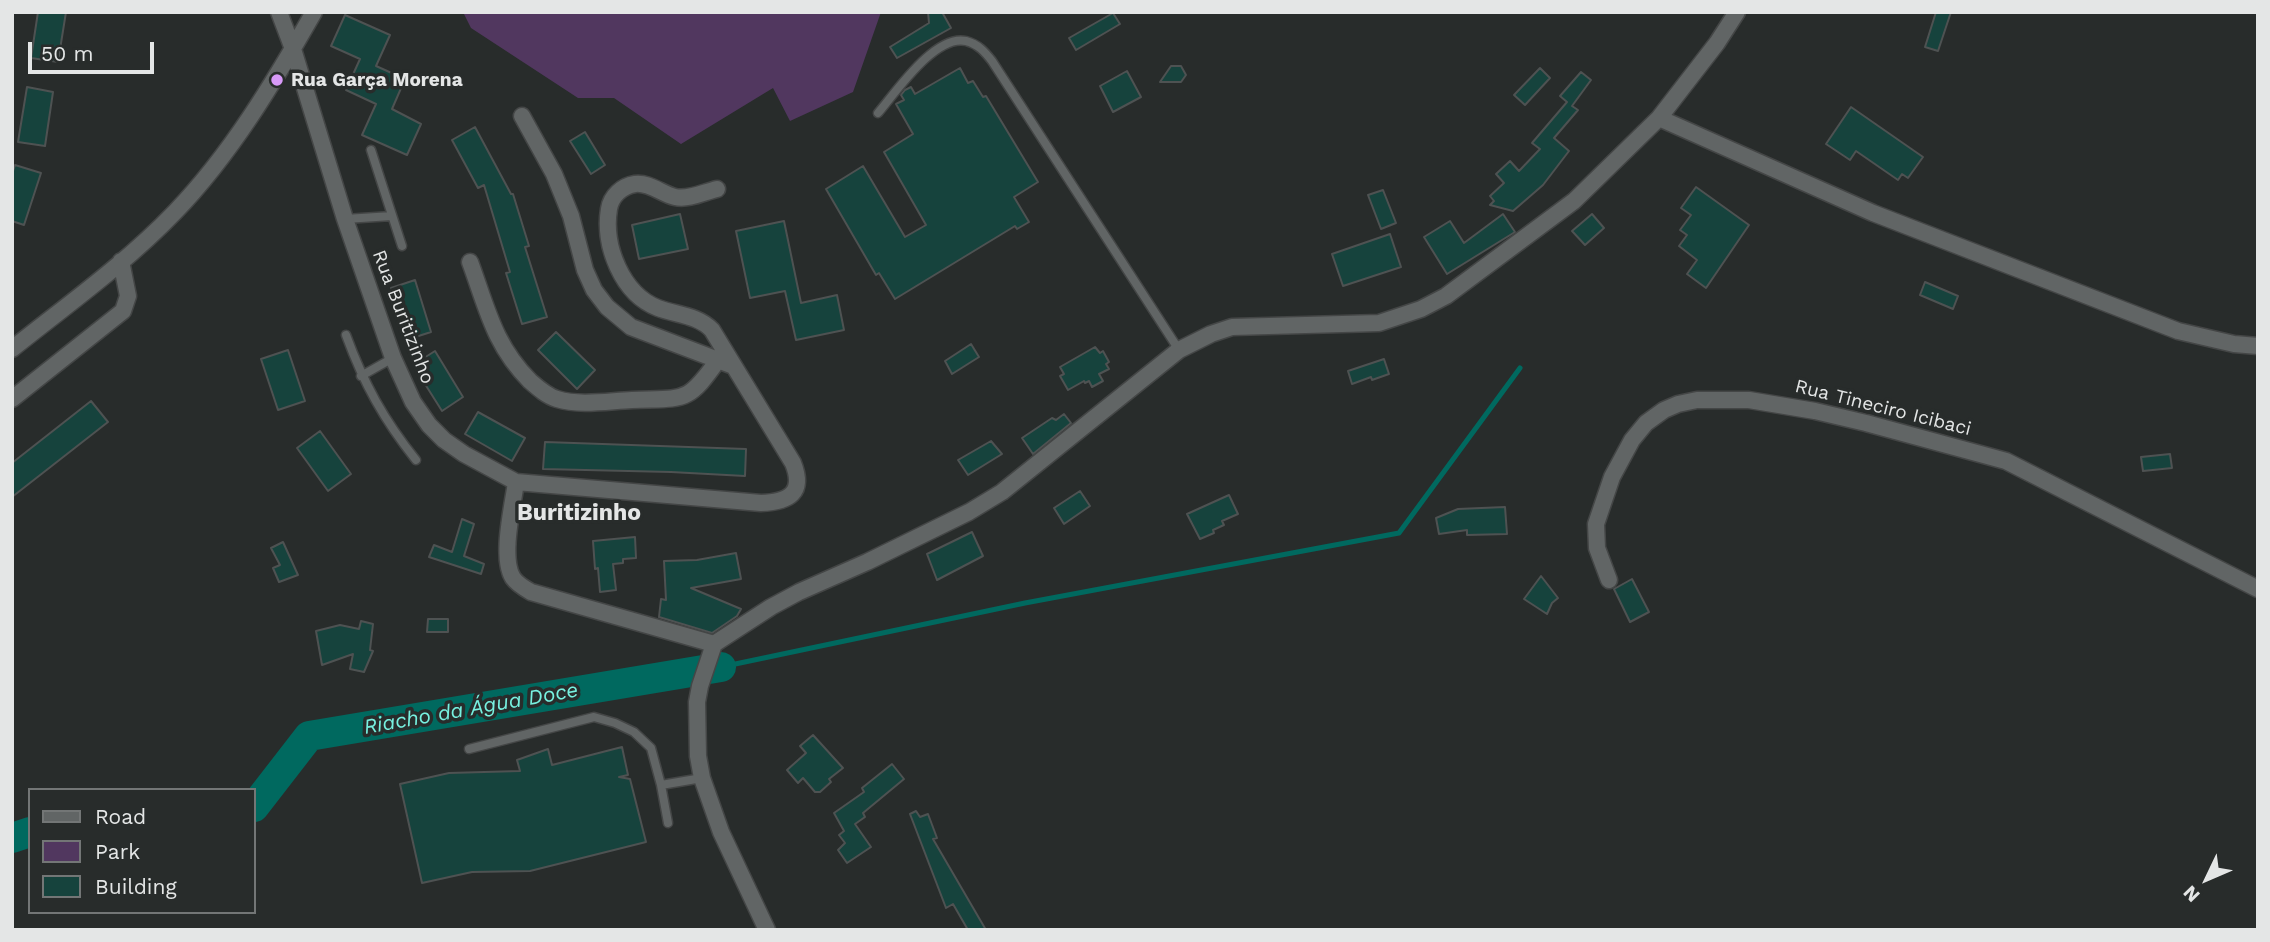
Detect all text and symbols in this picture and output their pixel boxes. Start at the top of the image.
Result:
scale bar [32,28,158,72]
text: 50 m [41,41,93,66]
place label: Rua Garça Morena [291,69,463,91]
marker: Rua Garça Morena [269,72,285,88]
street label: Rua Buritizinho [367,247,439,387]
street label: Rua Tineciro Icibaci [1792,375,1974,441]
district label: Buritizinho [517,499,641,527]
water label: Riacho da Água Doce [362,678,580,740]
legend [28,788,256,914]
text: Road [95,804,146,829]
text: Park [95,839,140,864]
north arrow [2172,844,2242,914]
text: Building [95,874,177,899]
text: N [2178,881,2205,907]

